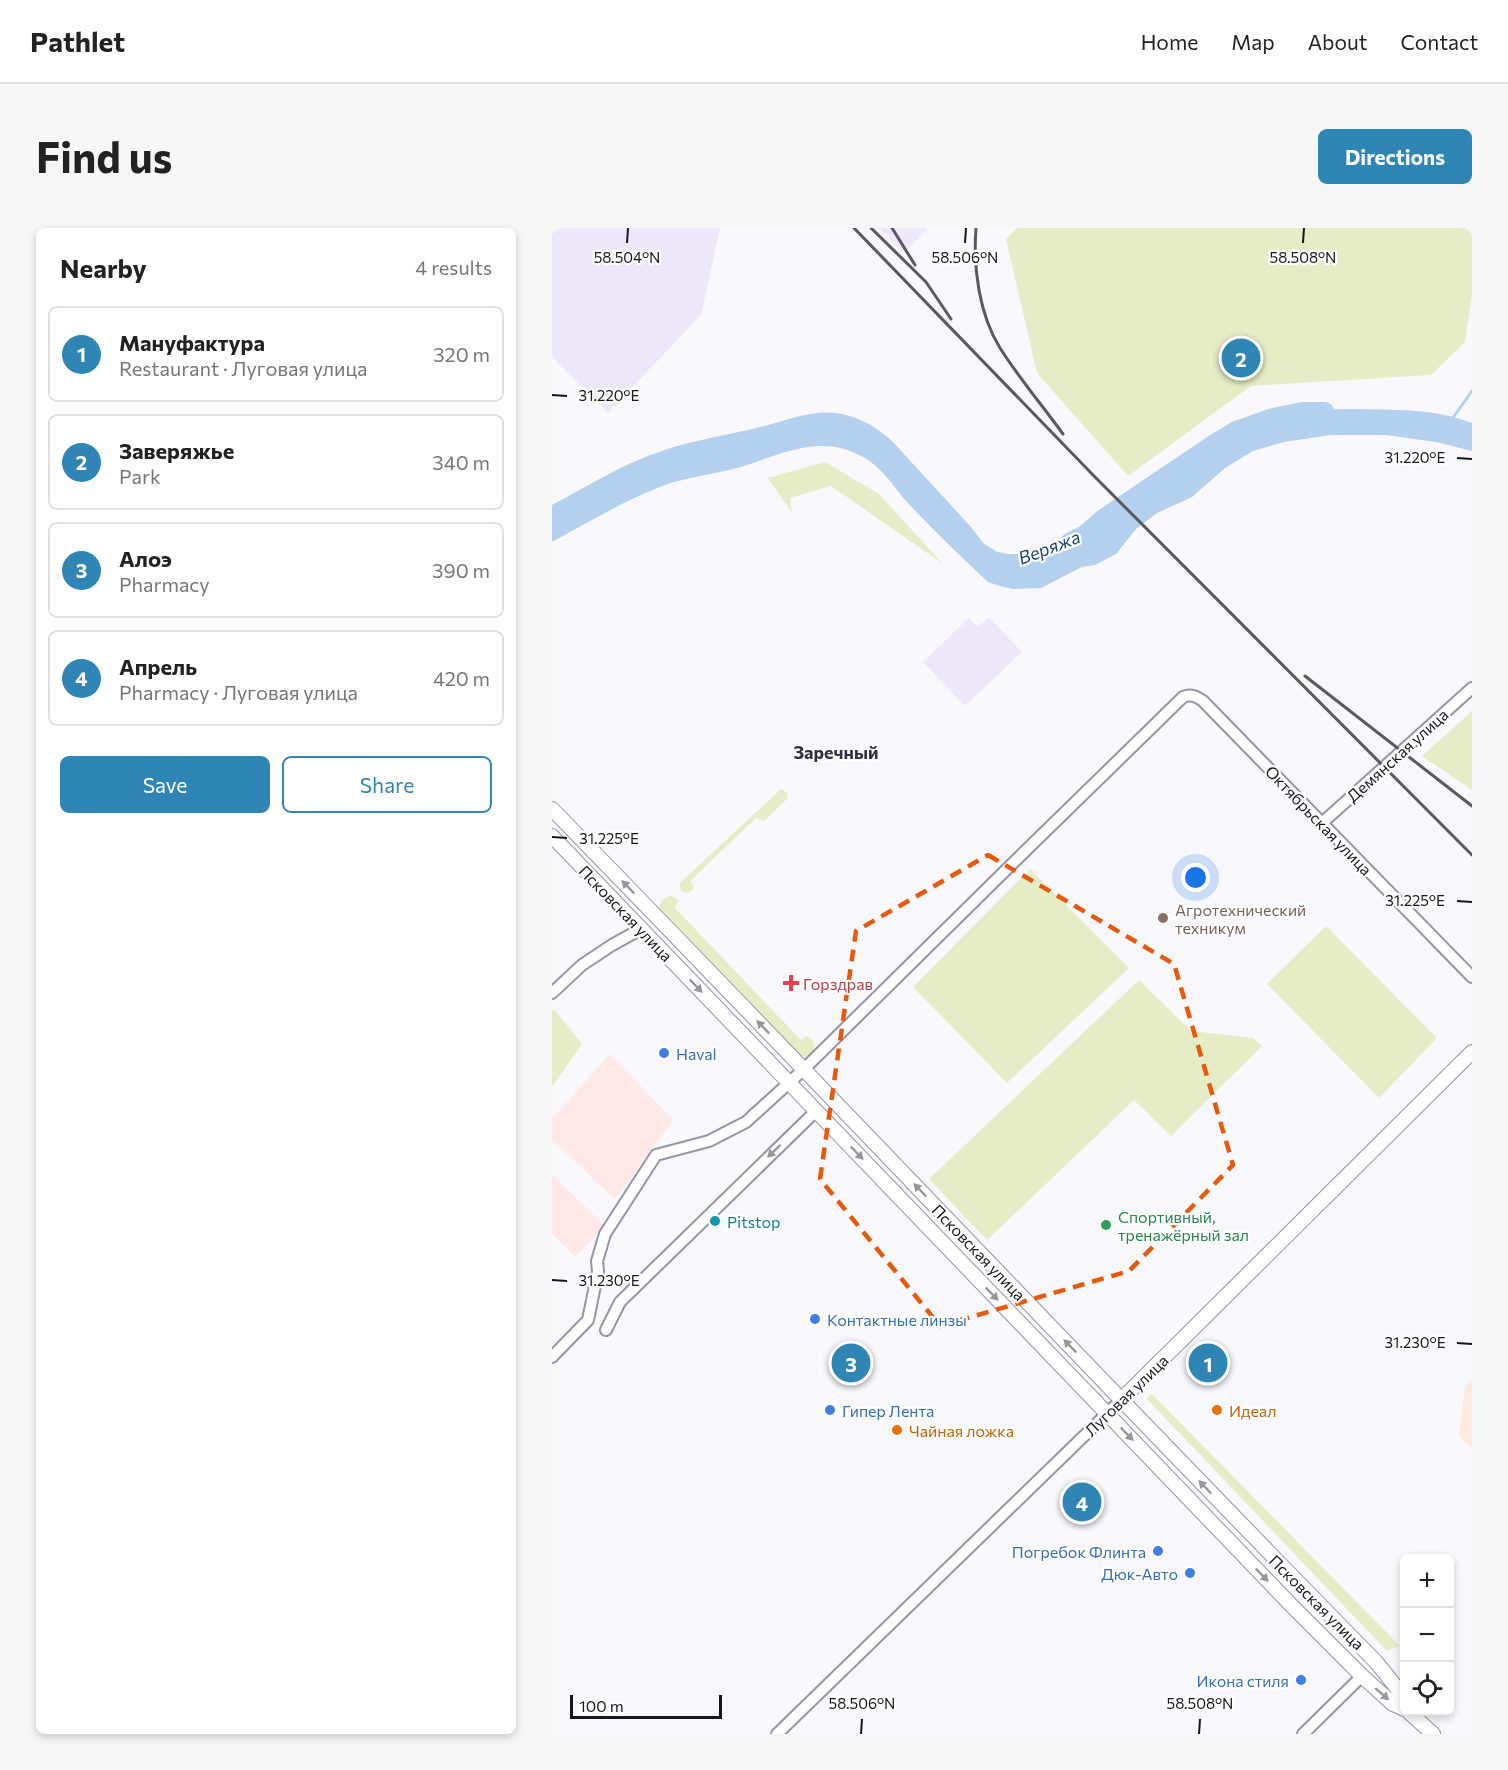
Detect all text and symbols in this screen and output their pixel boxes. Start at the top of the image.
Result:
text: Pathlet [30,24,125,58]
text: Home [1141,29,1198,54]
text: Map [1231,29,1275,54]
text: About [1308,29,1367,54]
text: Contact [1400,29,1478,54]
button: Directions [1318,129,1472,184]
text: Find us [36,130,172,182]
text: 58.504°N [594,248,660,266]
text: 58.506°N [932,248,998,266]
text: 58.508°N [1270,248,1336,266]
text: Nearby [60,252,147,283]
text: 4 results [415,255,492,279]
text: Мануфактура [119,329,265,356]
pin: 2 [1222,336,1260,380]
text: 1 [77,342,86,366]
text: 320 m [433,342,490,366]
text: Restaurant · Луговая улица [119,356,367,380]
text: 31.220°E [579,386,640,404]
text: Заверяжье [119,437,234,464]
text: 31.220°E [1385,448,1446,466]
text: 2 [76,450,87,474]
text: 340 m [432,450,490,474]
text: Park [119,464,161,488]
water label: Веряжа [1015,525,1083,569]
text: Алоэ [119,545,172,572]
text: 3 [76,558,87,582]
text: 390 m [432,558,490,582]
text: Pharmacy [119,572,210,596]
text: Апрель [119,653,197,680]
text: 4 [75,666,88,690]
text: 420 m [433,666,490,690]
text: Pharmacy · Луговая улица [119,680,358,704]
street label: Демянская улица [1342,704,1452,806]
district label: Заречный [793,741,879,763]
button: Save [60,756,270,813]
button: Share [282,756,492,813]
street label: Октябрьская улица [1262,761,1376,879]
text: 31.225°E [579,829,639,847]
street label: Псковская улица [575,861,677,965]
your location [1181,863,1210,892]
one-way arrow [621,879,635,894]
text: 31.225°E [1385,891,1445,909]
place label: Агротехнический техникум [1175,900,1306,937]
marker: Агротехнический техникум [1156,911,1170,925]
place label: Горздрав [803,974,873,993]
marker: Горздрав [784,976,798,990]
one-way arrow [689,979,703,993]
one-way arrow [756,1020,770,1035]
place label: Haval [676,1044,717,1063]
marker: Haval [657,1046,671,1060]
one-way arrow [767,1144,782,1158]
one-way arrow [850,1146,864,1161]
one-way arrow [914,1183,928,1197]
street label: Псковская улица [928,1200,1030,1304]
place label: Спортивный, тренажёрный зал [1118,1207,1249,1244]
place label: Pitstop [727,1212,780,1231]
marker: Pitstop [708,1214,722,1228]
marker: Спортивный, тренажёрный зал [1099,1218,1113,1232]
text: 31.230°E [578,1271,640,1289]
one-way arrow [985,1286,999,1301]
place label: Контактные линзы [827,1310,967,1329]
marker: Контактные линзы [808,1312,822,1326]
text: 31.230°E [1384,1333,1446,1351]
pin: 3 [832,1340,870,1386]
one-way arrow [1063,1340,1077,1354]
pin: 1 [1188,1340,1228,1386]
street label: Луговая улица [1080,1350,1172,1440]
place label: Гипер Лента [842,1401,934,1420]
place label: Идеал [1229,1401,1276,1420]
marker: Гипер Лента [823,1403,837,1417]
marker: Идеал [1210,1403,1224,1417]
place label: Чайная ложка [909,1421,1014,1440]
marker: Чайная ложка [890,1423,904,1437]
one-way arrow [1120,1427,1134,1442]
pin: 4 [1062,1480,1102,1524]
one-way arrow [1198,1480,1212,1494]
place label: Погребок Флинта [1012,1542,1146,1561]
marker: Погребок Флинта [1151,1544,1165,1558]
street label: Псковская улица [1266,1551,1368,1653]
map controls [1400,1554,1454,1716]
button: + [1400,1554,1454,1608]
place label: Дюк-Авто [1101,1564,1178,1583]
marker: Дюк-Авто [1183,1566,1197,1580]
one-way arrow [1255,1567,1269,1581]
button: − [1400,1608,1454,1662]
button: locate [1400,1662,1454,1716]
place label: Икона стиля [1196,1671,1289,1690]
marker: Икона стиля [1294,1673,1308,1687]
one-way arrow [1374,1687,1389,1700]
scale bar [570,1692,722,1720]
text: 58.506°N [829,1694,895,1712]
text: 58.508°N [1167,1694,1233,1712]
text: 100 m [579,1696,624,1715]

